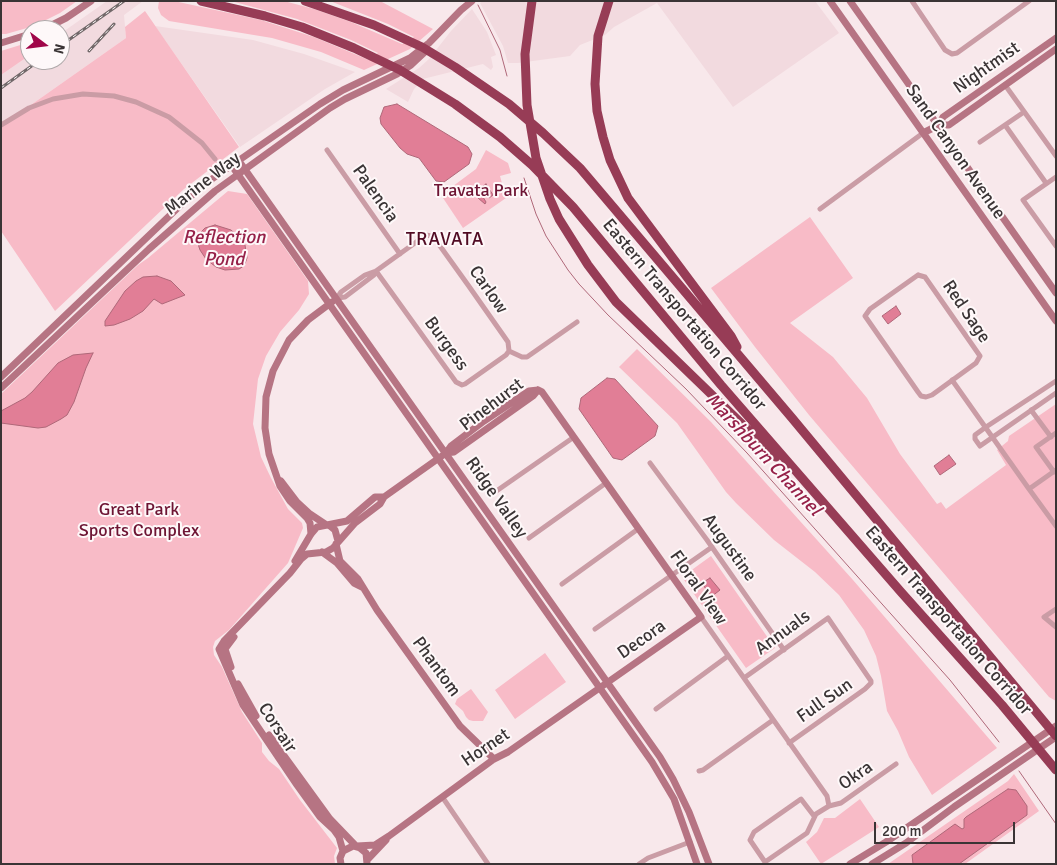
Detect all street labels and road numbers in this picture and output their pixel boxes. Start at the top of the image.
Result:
street label: Nightmist [950,37,1024,99]
street label: Sand Canyon Avenue [900,80,1010,224]
street label: Marine Way [161,148,245,220]
street label: Palencia [347,161,403,227]
street label: Eastern Transportation Corridor [597,215,771,415]
street label: Carlow [464,262,512,318]
street label: Red Sage [937,277,995,347]
street label: Burgess [419,313,473,375]
street label: Pinehurst [456,374,528,436]
street label: Ridge Valley [460,453,532,543]
street label: Augustine [697,510,761,586]
street label: Eastern Transportation Corridor [860,522,1036,720]
street label: Floral View [665,547,731,629]
street label: Annuals [751,606,815,660]
street label: Decora [614,616,670,664]
street label: Phantom [407,633,465,701]
street label: Full Sun [793,674,857,728]
street label: Corsair [253,699,301,757]
street label: Hornet [458,724,514,772]
street label: Okra [835,757,877,795]

